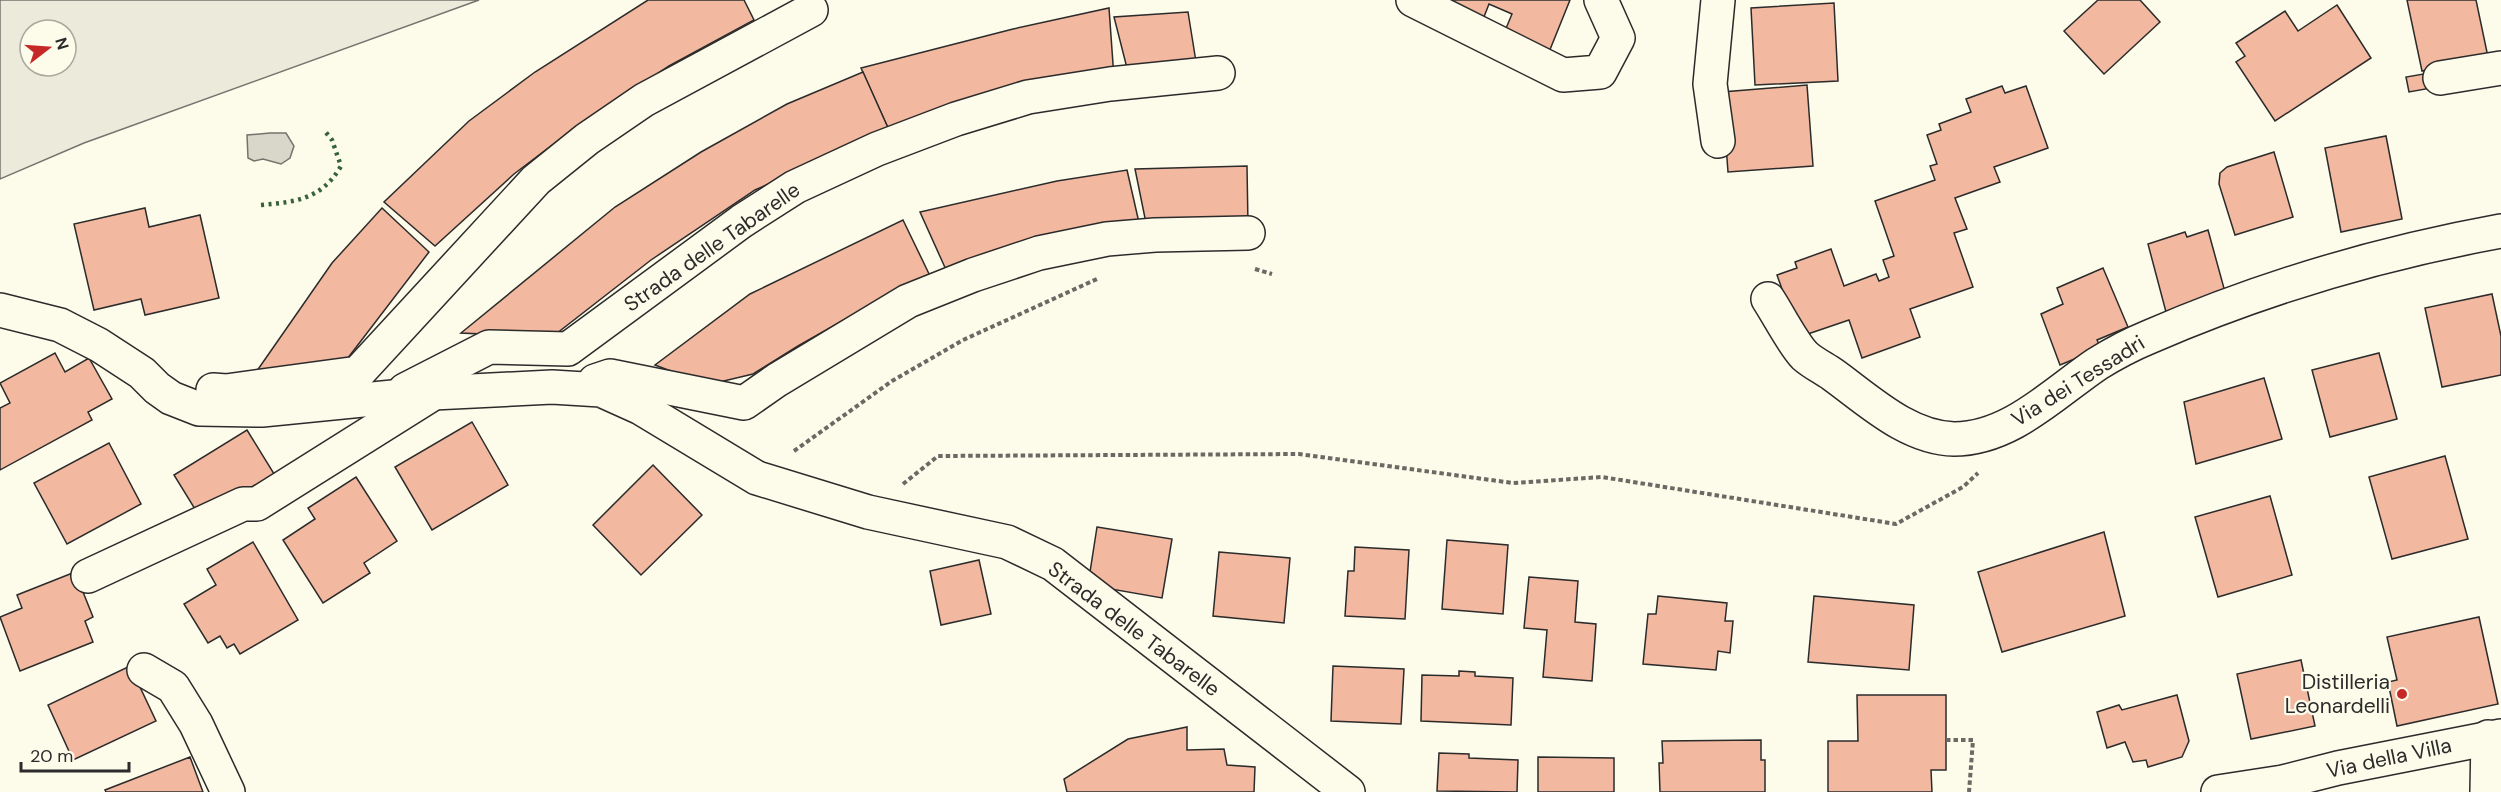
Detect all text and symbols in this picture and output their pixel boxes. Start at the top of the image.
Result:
north arrow [18,18,78,78]
text: N [50,35,74,52]
street label: Strada delle Tabarelle [619,176,806,318]
street label: Via dei Tessadri [2006,329,2150,433]
street label: Strada delle Tabarelle [1042,555,1226,703]
place label: Distilleria Leonardelli [2285,668,2390,720]
marker: Distilleria Leonardelli [2395,687,2409,701]
street label: Via della Villa [2324,731,2454,785]
scale bar [21,735,129,773]
text: 20 m [30,744,73,768]

